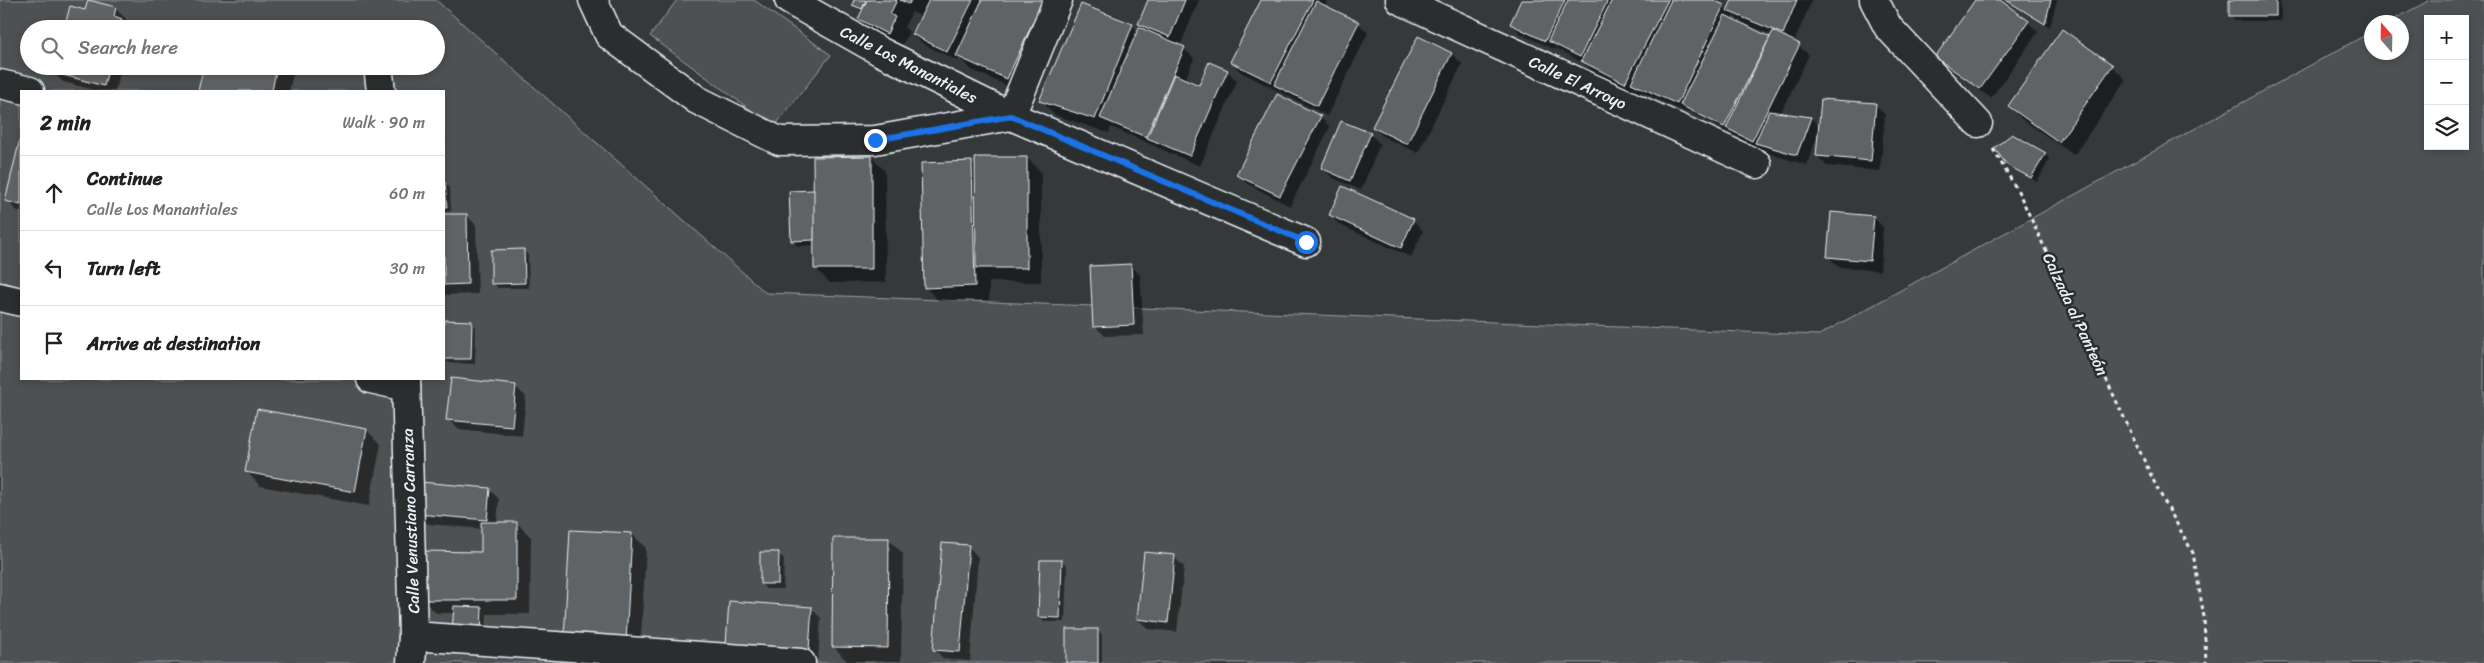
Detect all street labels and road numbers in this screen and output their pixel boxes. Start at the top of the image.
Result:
street label: Calle Los Manantiales [835,17,983,112]
street label: Calle El Arroyo [1524,47,1632,118]
street label: Calzada al Panteón [2034,248,2117,381]
street label: Calle Venustiano Carranza [393,428,428,614]

